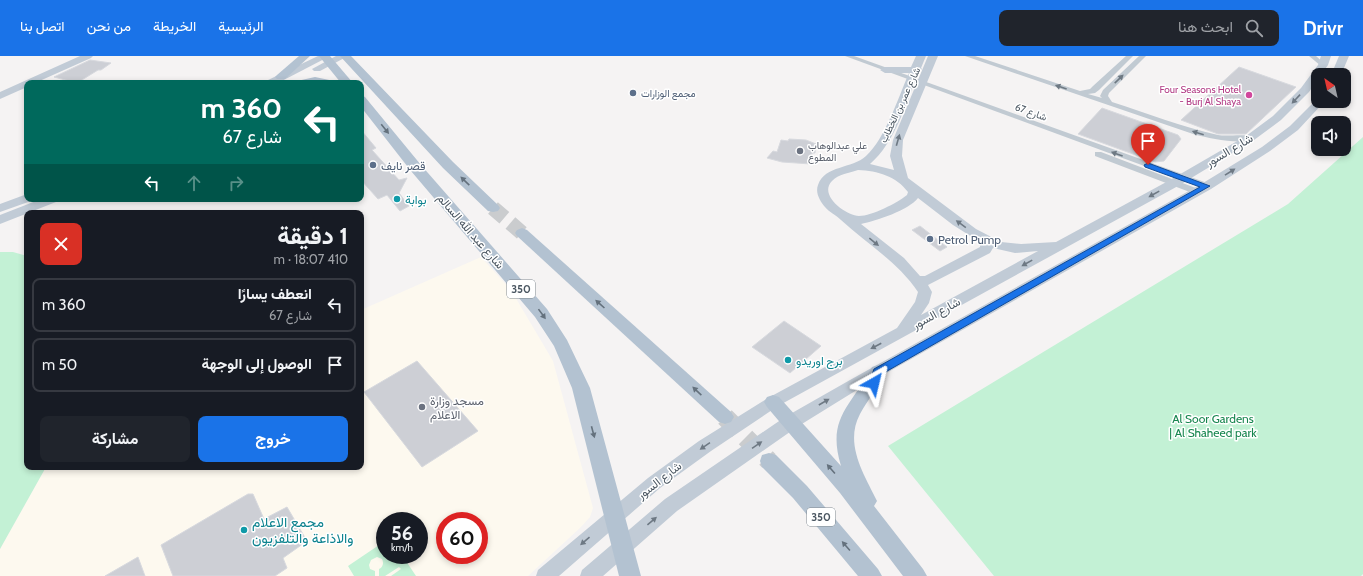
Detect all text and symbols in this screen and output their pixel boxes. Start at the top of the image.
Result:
search box [999,10,1279,46]
text: اتصل بنا [20,17,65,35]
text: من نحن [87,17,131,35]
text: الخريطة [153,17,196,35]
text: الرئيسية [218,17,264,35]
icon: search [1243,17,1265,39]
text: Drivr [1303,17,1343,40]
text: ابحث هنا [1178,18,1233,36]
street label: شارع عمر بن الخطاب [877,65,923,145]
north arrow [1311,68,1351,108]
map controls [1311,68,1351,156]
one-way arrow [1114,74,1124,84]
place label: Four Seasons Hotel - Burj Al Shaya [1160,83,1242,108]
one-way arrow [1055,84,1067,90]
place label: مجمع الوزارات [641,87,696,100]
marker: مجمع الوزارات [628,88,638,98]
marker: Four Seasons Hotel - Burj Al Shaya [1244,90,1254,100]
text: 360 m [201,91,282,125]
one-way arrow [1291,94,1301,104]
icon: left [296,96,348,148]
street label: شارع 67 [1013,100,1049,124]
button: sound [1311,116,1351,156]
one-way arrow [381,124,390,135]
pin [1131,124,1165,165]
text: شارع 67 [223,126,282,148]
one-way arrow [1192,129,1204,135]
icon: arrive [1137,130,1159,152]
street label: شارع السور [1202,130,1256,172]
one-way arrow [895,134,901,146]
place label: علي عبدالوهاب المطوع [808,139,867,164]
marker: علي عبدالوهاب المطوع [795,146,805,156]
one-way arrow [1111,151,1123,157]
place label: قصر نايف [381,158,426,174]
marker: قصر نايف [368,160,378,170]
one-way arrow [1224,168,1235,176]
icon: left [141,172,163,194]
icon: ahead [183,172,205,194]
icon: right [225,172,247,194]
one-way arrow [460,176,470,186]
street label: شارع عبد الله السالم [433,190,508,273]
one-way arrow [1148,190,1159,197]
place label: بوابة [405,192,426,208]
marker: بوابة [392,194,402,204]
one-way arrow [955,220,966,228]
text: 1 دقيقة [277,221,348,250]
button: close [40,223,82,265]
place label: Petrol Pump [938,232,1001,247]
marker: Petrol Pump [925,234,935,244]
one-way arrow [869,237,879,246]
text: 410 m · 18:07 [274,251,348,267]
one-way arrow [1021,260,1033,266]
road number: 350 [507,280,535,298]
text: انعطف يسارًا [238,285,312,303]
icon: left [324,294,346,316]
street label: شارع السور [908,294,964,335]
text: 360 m [42,296,86,314]
one-way arrow [595,299,605,308]
text: شارع 67 [269,307,312,323]
one-way arrow [538,309,546,319]
one-way arrow [871,342,882,349]
place label: برج اوريدو [796,353,843,370]
icon: arrive [324,354,346,376]
text: الوصول إلى الوجهة [202,355,312,373]
marker: برج اوريدو [783,355,793,365]
text: 50 m [42,356,77,374]
position arrow [853,362,895,404]
one-way arrow [692,387,701,396]
place label: مسجد وزارة الاعلام [430,393,484,423]
one-way arrow [819,398,830,405]
marker: مسجد وزارة الاعلام [417,402,427,412]
park label: Al Soor Gardens | Al Shaheed park [1169,411,1257,440]
button: مشاركة [40,416,190,462]
button: خروج [198,416,348,462]
one-way arrow [590,427,596,439]
one-way arrow [752,441,762,449]
one-way arrow [700,442,710,450]
street label: شارع السور [633,458,686,504]
one-way arrow [827,463,836,474]
road number: 350 [807,508,835,526]
speed limit sign: 60 [436,512,488,564]
place label: مجمع الاعلام والاذاعة والتلفزيون [252,513,354,547]
one-way arrow [647,517,658,526]
text: 56 [391,521,413,545]
marker: مجمع الاعلام والاذاعة والتلفزيون [239,525,249,535]
one-way arrow [581,536,590,545]
text: km/h [391,541,413,554]
one-way arrow [842,541,851,552]

